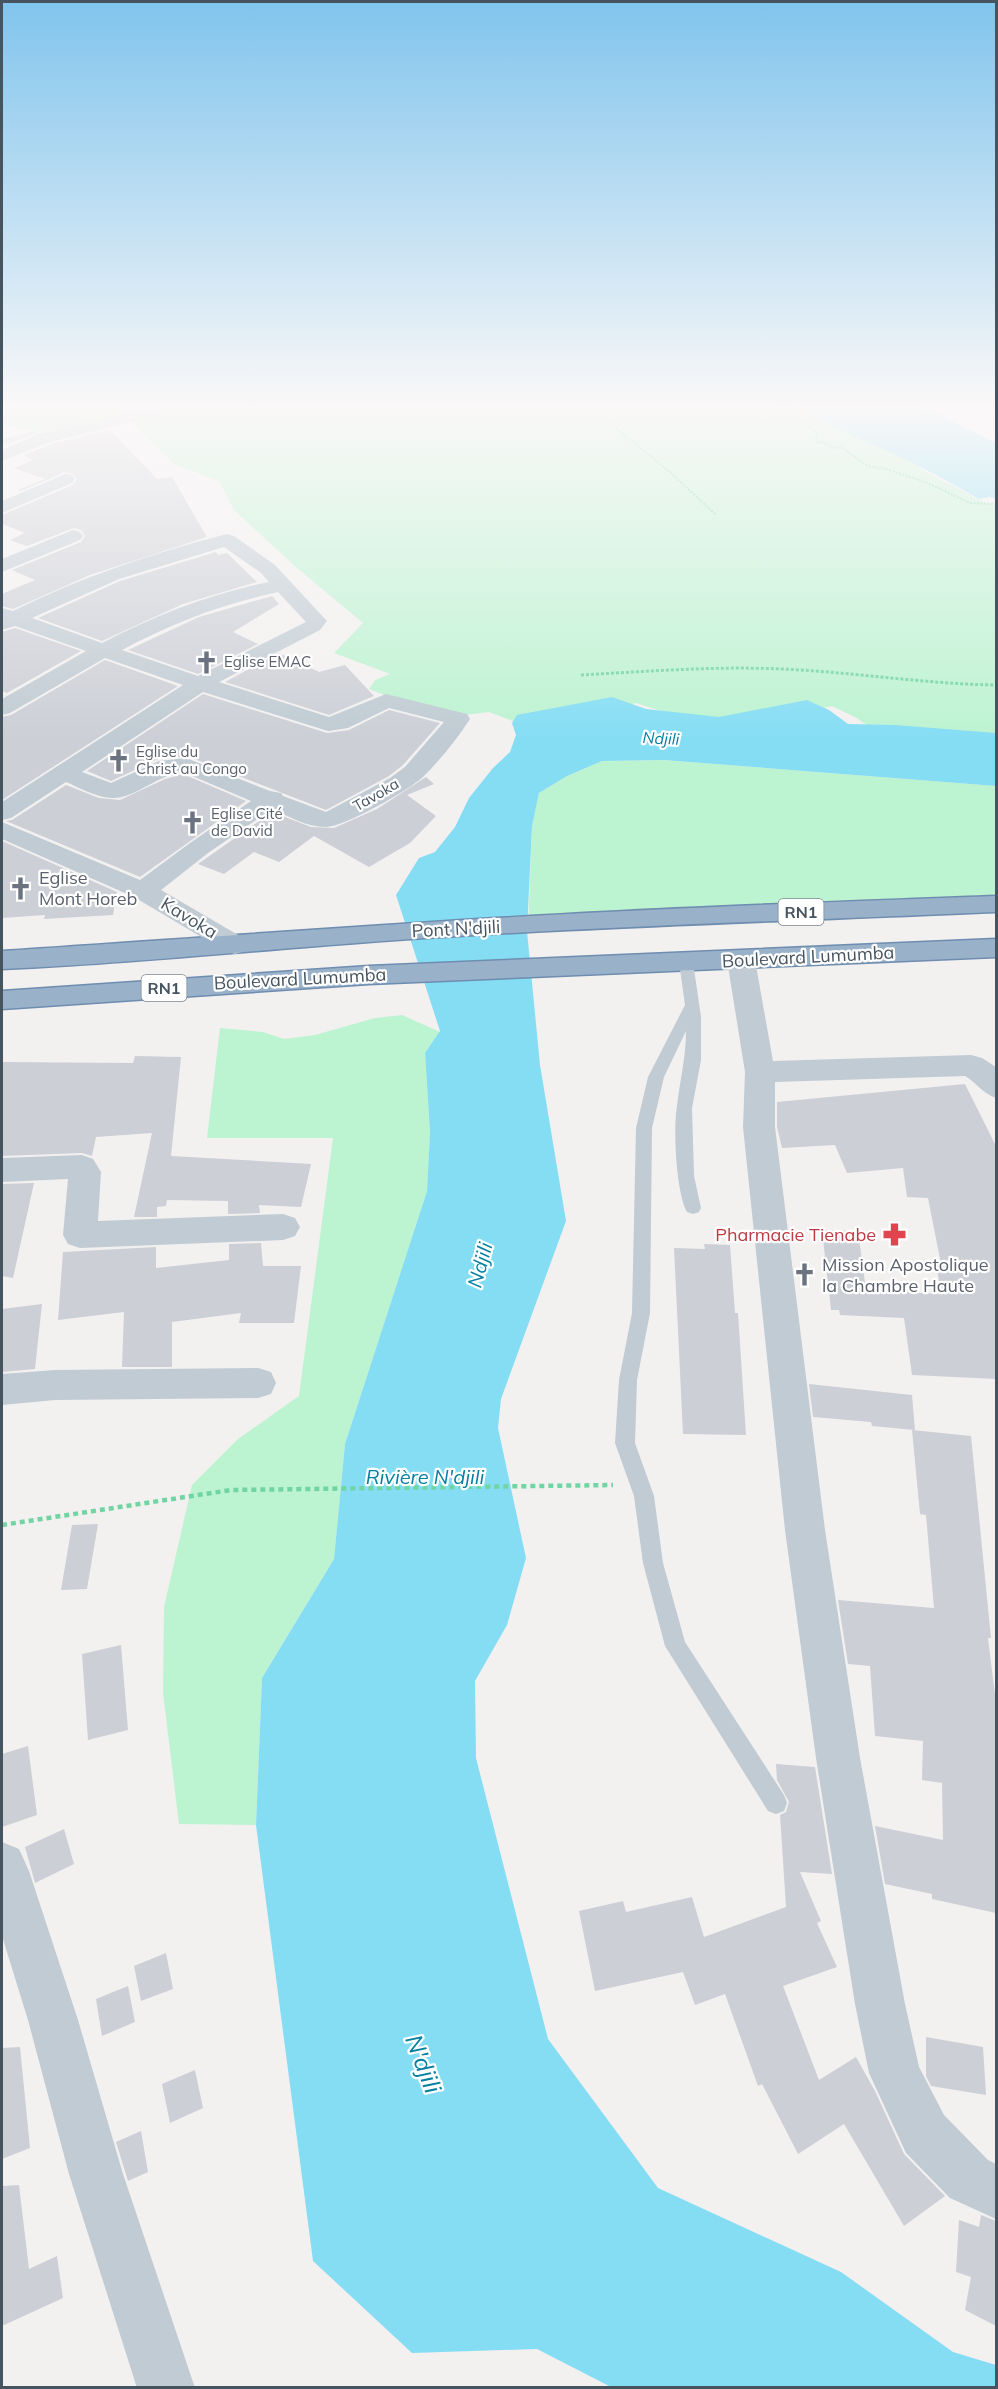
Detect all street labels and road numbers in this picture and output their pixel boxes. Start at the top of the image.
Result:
street label: Tavoka [349,774,402,815]
street label: Kavoka [157,892,222,943]
road number: RN1 [778,899,824,925]
street label: Pont N'djili [411,915,501,942]
street label: Boulevard Lumumba [721,941,895,973]
street label: Boulevard Lumumba [213,963,387,995]
road number: RN1 [142,975,186,1001]

